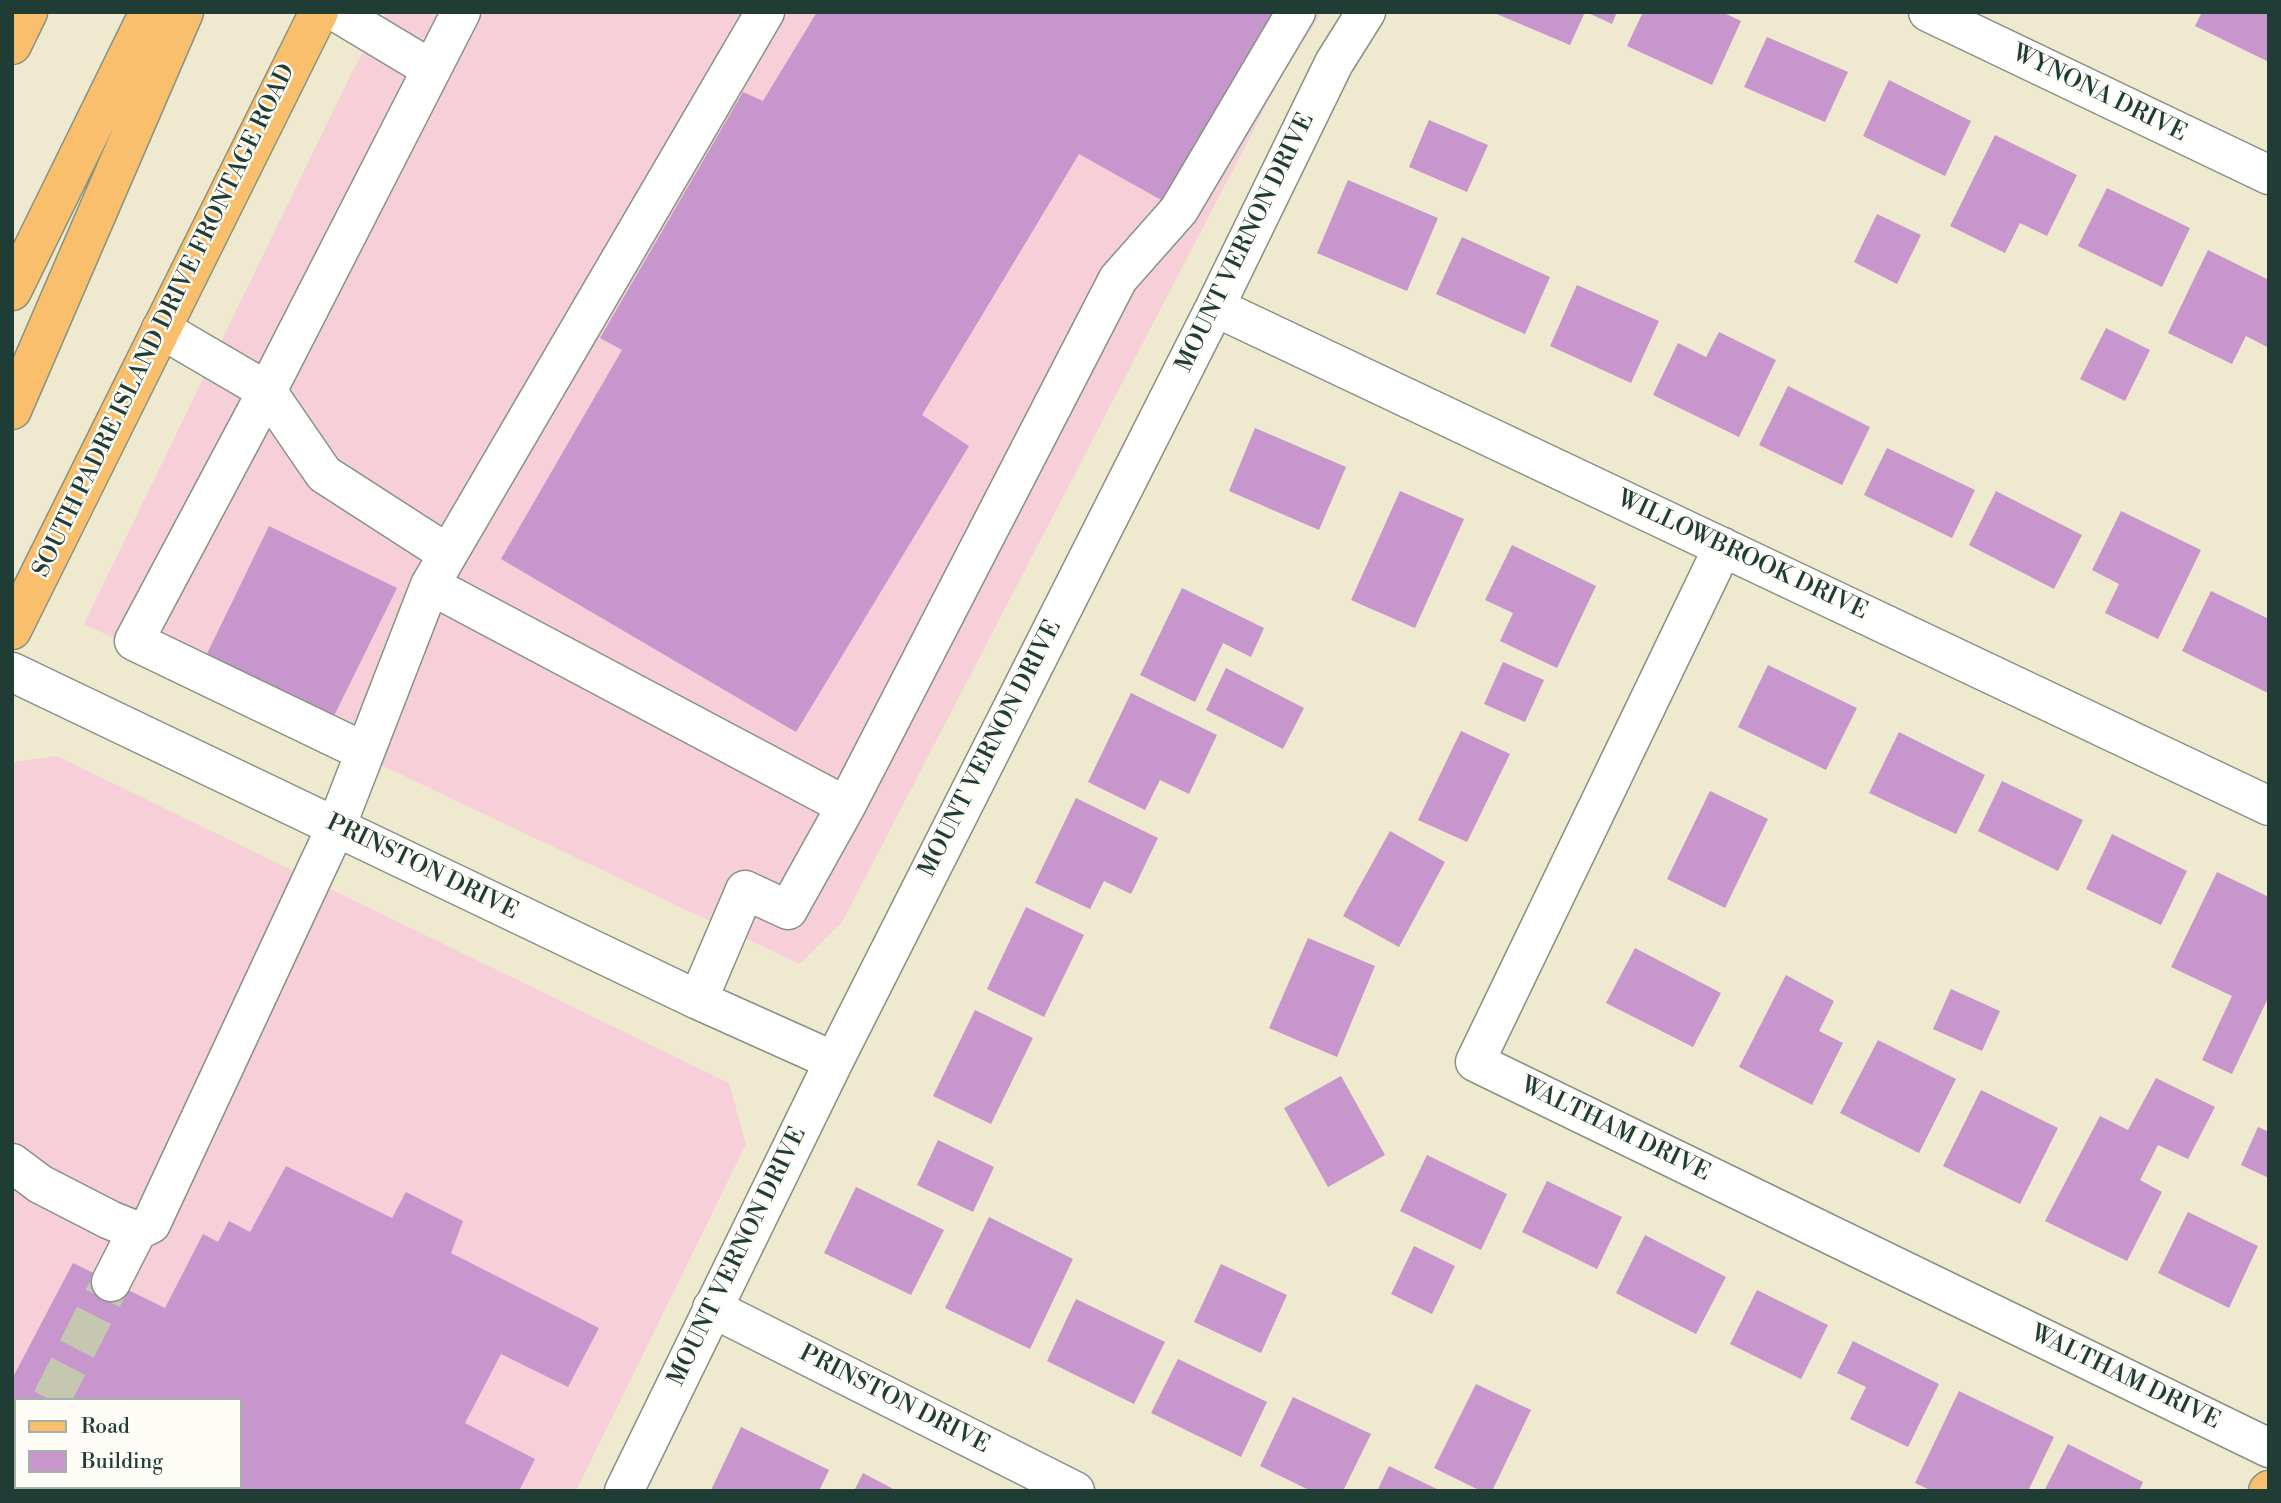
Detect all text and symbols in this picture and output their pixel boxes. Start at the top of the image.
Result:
street label: WYNONA DRIVE [2007,39,2191,149]
street label: SOUTH PADRE ISLAND DRIVE FRONTAGE ROAD [28,60,302,582]
street label: MOUNT VERNON DRIVE [1171,109,1321,377]
street label: WILLOWBROOK DRIVE [1612,485,1872,627]
street label: MOUNT VERNON DRIVE [914,616,1068,882]
street label: PRINSTON DRIVE [321,809,523,927]
street label: WALTHAM DRIVE [1515,1072,1715,1188]
street label: MOUNT VERNON DRIVE [663,1123,813,1391]
street label: WALTHAM DRIVE [2025,1320,2225,1436]
street label: PRINSTON DRIVE [794,1340,994,1460]
legend [14,1398,242,1489]
text: Road [81,1414,130,1440]
text: Building [81,1449,163,1475]

